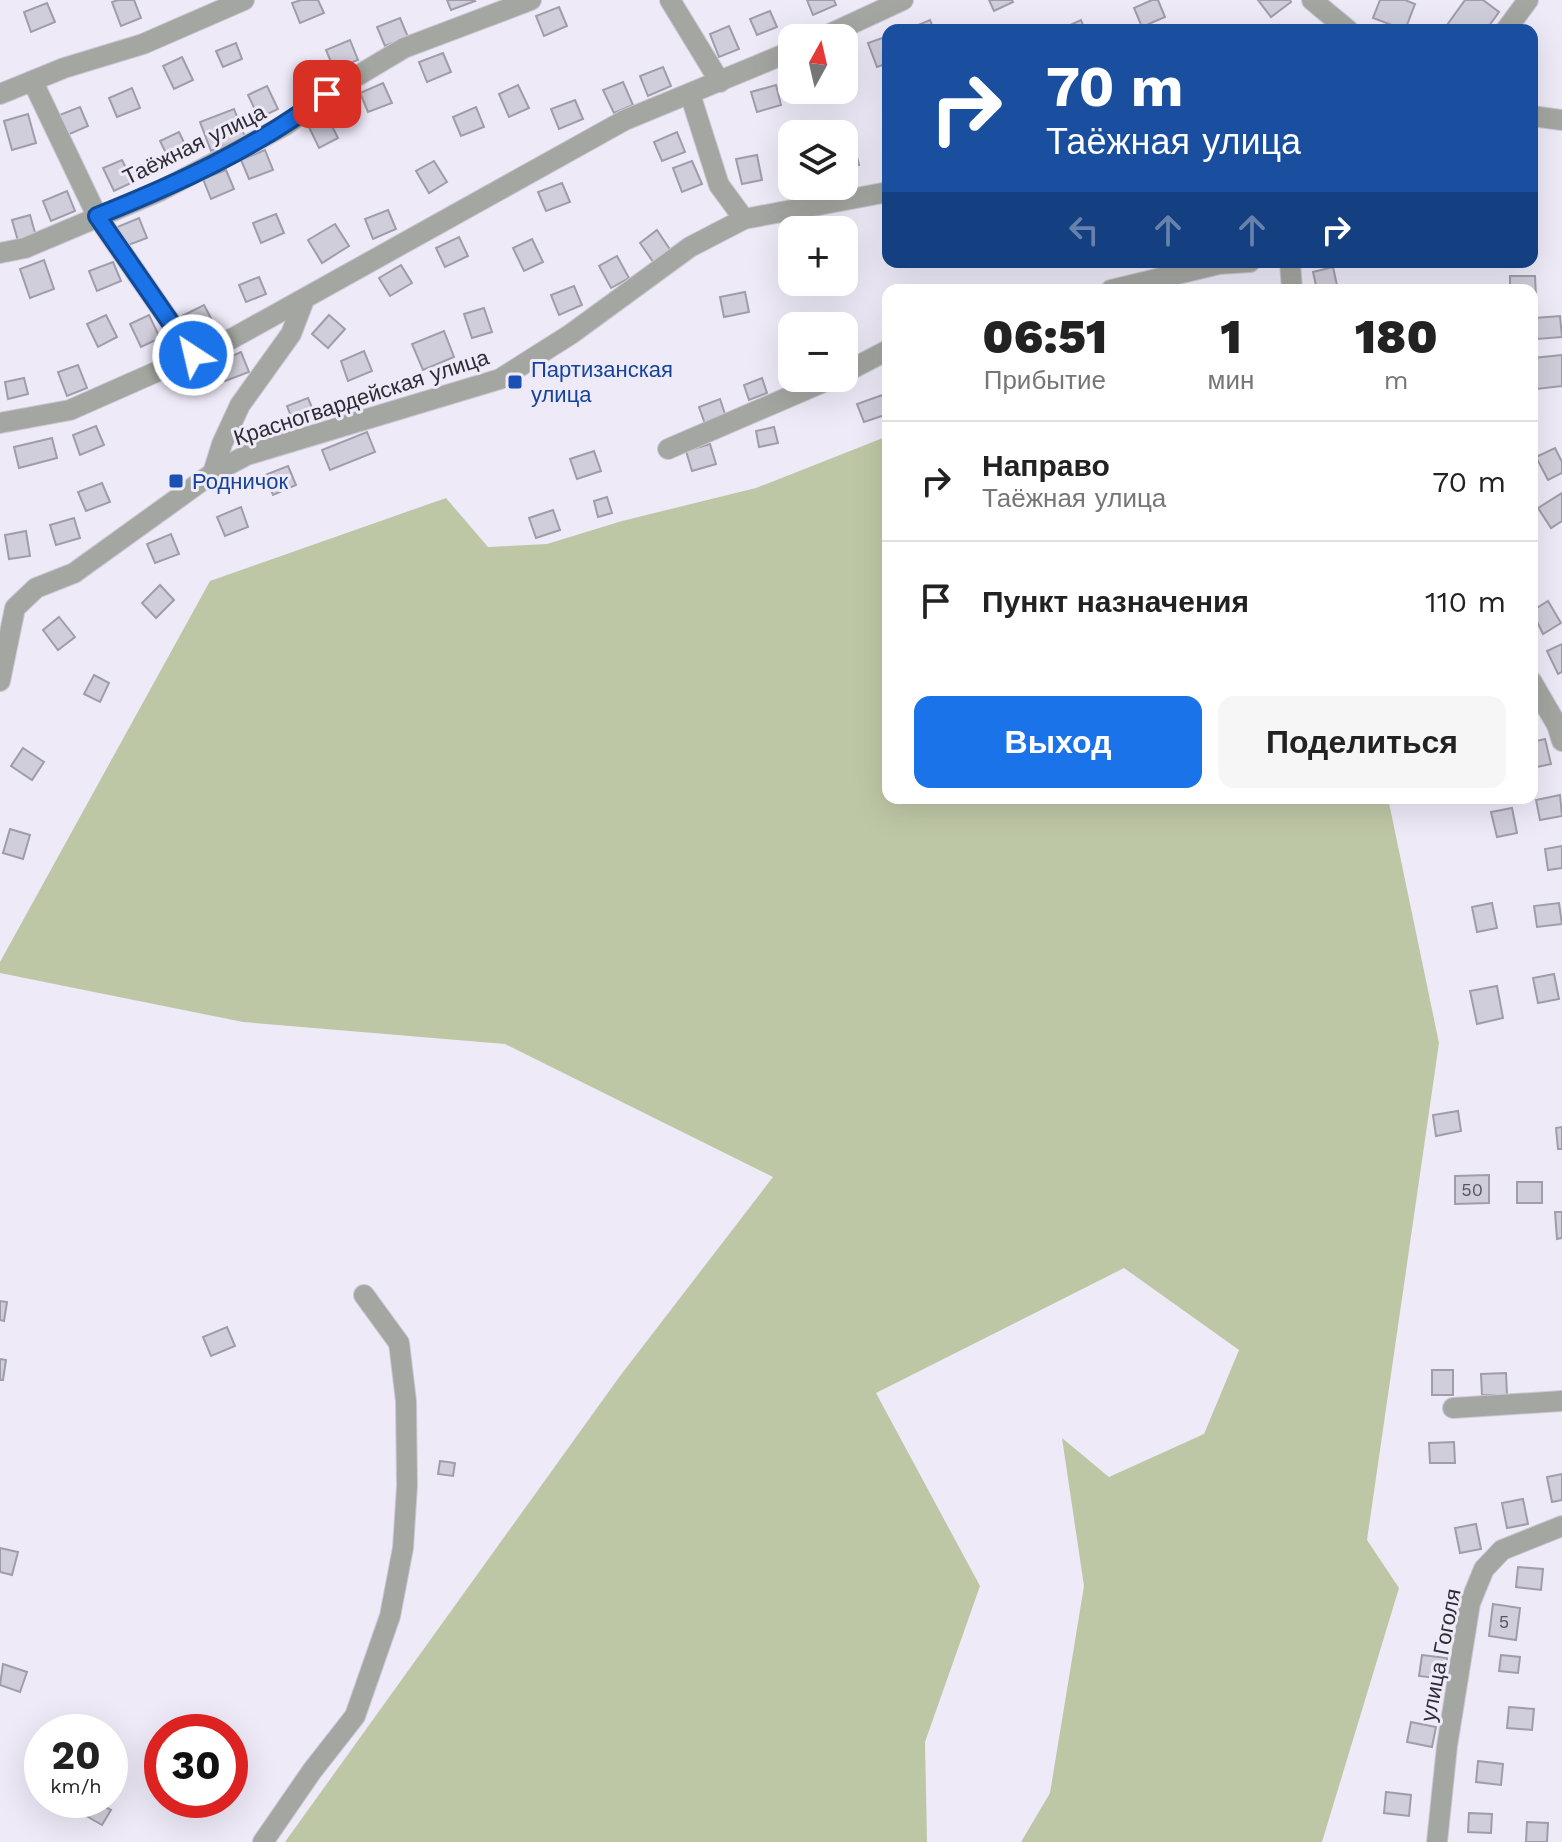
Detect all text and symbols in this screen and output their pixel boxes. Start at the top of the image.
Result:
north arrow [778,24,858,104]
map controls [778,24,858,392]
text: 70 m [1046,54,1183,120]
icon: right [914,56,1018,160]
pin [293,60,361,128]
icon: arrive [305,72,349,116]
street label: Таёжная улица [119,99,270,190]
button: layers [778,120,858,200]
text: Таёжная улица [1046,121,1301,163]
icon: left [1062,208,1106,252]
icon: ahead [1146,208,1190,252]
icon: ahead [1230,208,1274,252]
icon: right [1314,208,1358,252]
button: + [778,216,858,296]
text: 06:51 [982,308,1107,365]
text: 1 [1220,308,1242,365]
text: 180 [1355,308,1438,365]
button: − [778,312,858,392]
position arrow [151,313,235,397]
street label: Красногвардейская улица [230,344,493,451]
place label: Партизанская улица [531,357,673,407]
text: Прибытие [984,365,1106,395]
text: мин [1208,365,1254,395]
text: m [1384,365,1409,395]
marker: Партизанская улица [506,373,524,391]
text: Направо [982,448,1110,483]
icon: right [914,459,958,503]
text: 70 m [1432,464,1506,499]
place label: Родничок [192,469,288,494]
marker: Родничок [167,472,185,490]
text: Таёжная улица [982,483,1166,513]
icon: arrive [914,579,958,623]
text: Пункт назначения [982,584,1249,619]
text: 110 m [1425,584,1506,619]
button: Выход [914,696,1202,788]
button: Поделиться [1218,696,1506,788]
house number: 50 [1461,1179,1483,1200]
street label: улица Гоголя [1415,1587,1466,1724]
house number: 5 [1499,1611,1509,1632]
speed limit sign: 30 [144,1714,248,1818]
text: 20 [51,1732,101,1779]
text: km/h [50,1774,102,1798]

